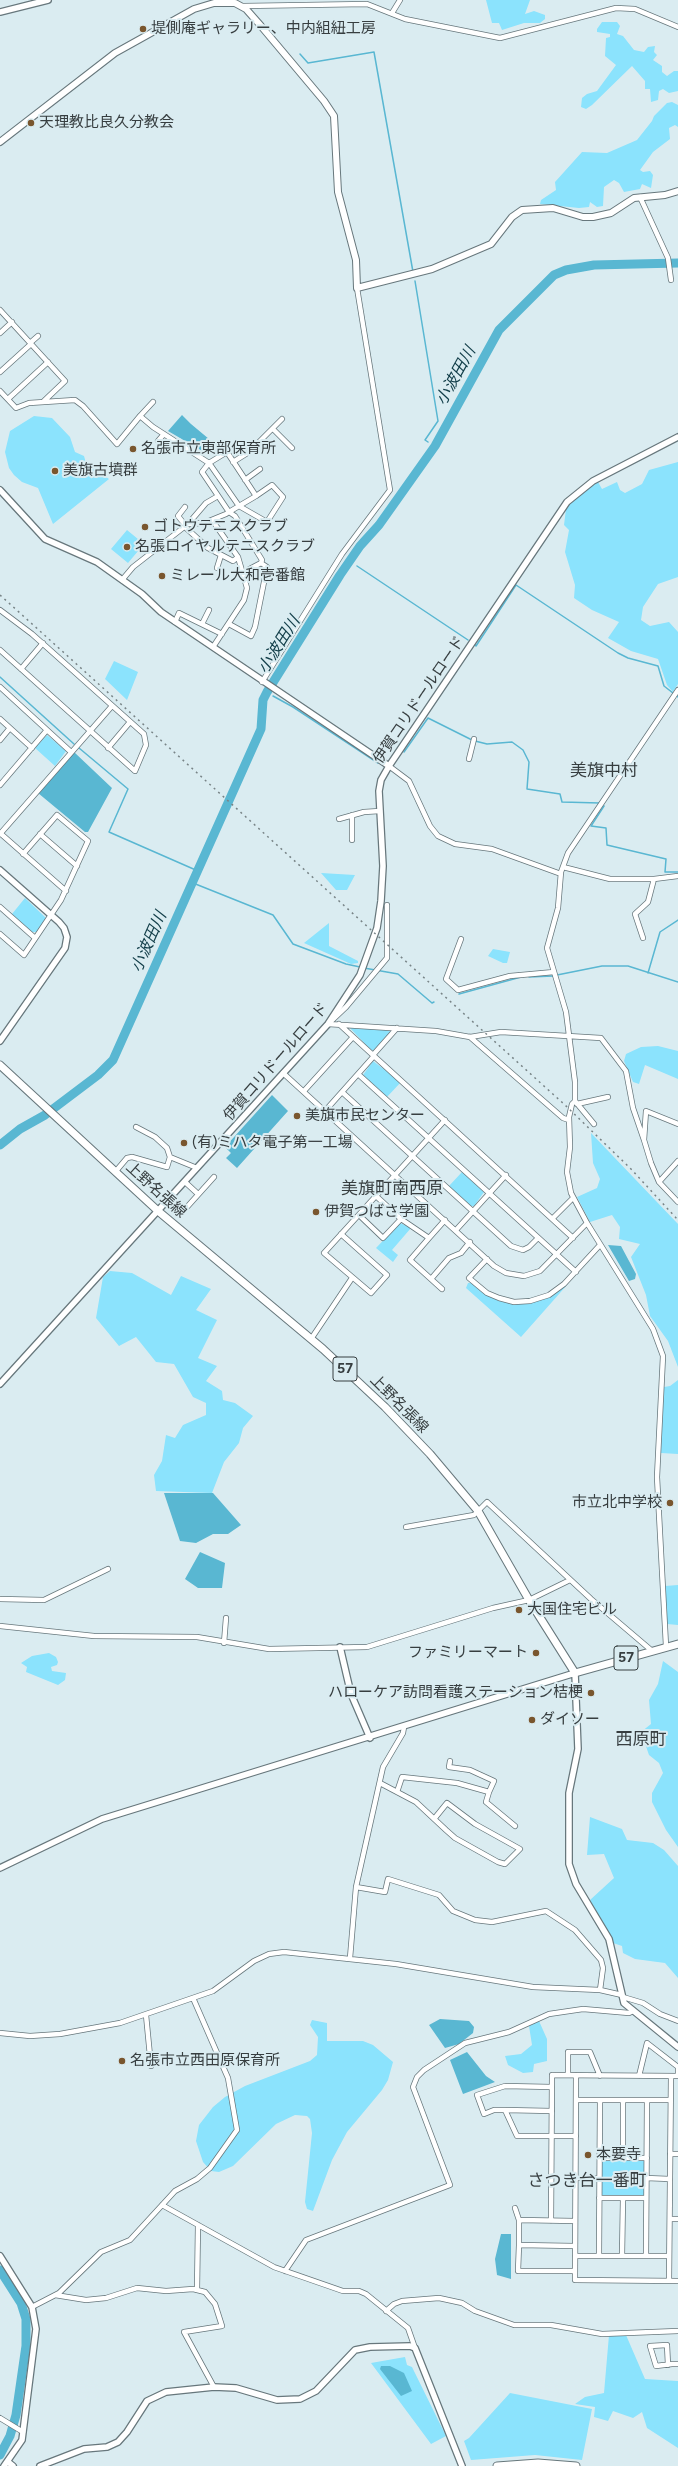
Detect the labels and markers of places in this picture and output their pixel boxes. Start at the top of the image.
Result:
place label: 堤側庵ギャラリー、中内組紐工房 [151,20,376,38]
marker: 堤側庵ギャラリー、中内組紐工房 [138,24,148,34]
place label: 天理教比良久分教会 [39,114,174,132]
marker: 天理教比良久分教会 [26,118,36,128]
place label: 名張市立東部保育所 [141,440,276,458]
marker: 名張市立東部保育所 [128,444,138,454]
place label: 美旗古墳群 [63,462,138,480]
marker: 美旗古墳群 [50,466,60,476]
place label: ゴトウテニスクラブ [153,518,288,536]
marker: ゴトウテニスクラブ [140,522,150,532]
place label: 名張ロイヤルテニスクラブ [135,538,315,556]
marker: 名張ロイヤルテニスクラブ [122,542,132,552]
place label: ミレール大和壱番館 [170,567,305,585]
marker: ミレール大和壱番館 [157,571,167,581]
place label: 美旗市民センター [305,1107,425,1125]
marker: 美旗市民センター [292,1111,302,1121]
place label: (有)ミハタ電子第一工場 [192,1134,353,1152]
marker: (有)ミハタ電子第一工場 [179,1138,189,1148]
place label: 伊賀つばさ学園 [324,1203,429,1221]
marker: 伊賀つばさ学園 [311,1207,321,1217]
place label: 市立北中学校 [572,1494,662,1512]
marker: 市立北中学校 [665,1498,675,1508]
place label: 大国住宅ビル [527,1601,617,1619]
marker: 大国住宅ビル [514,1605,524,1615]
place label: ファミリーマート [408,1644,528,1662]
marker: ファミリーマート [531,1648,541,1658]
place label: ハローケア訪問看護ステーション桔梗 [328,1684,583,1702]
marker: ハローケア訪問看護ステーション桔梗 [586,1688,596,1698]
place label: ダイソー [540,1711,600,1729]
marker: ダイソー [527,1715,537,1725]
place label: 名張市立西田原保育所 [130,2052,280,2070]
marker: 名張市立西田原保育所 [117,2056,127,2066]
place label: 本要寺 [596,2146,641,2164]
marker: 本要寺 [583,2150,593,2160]

